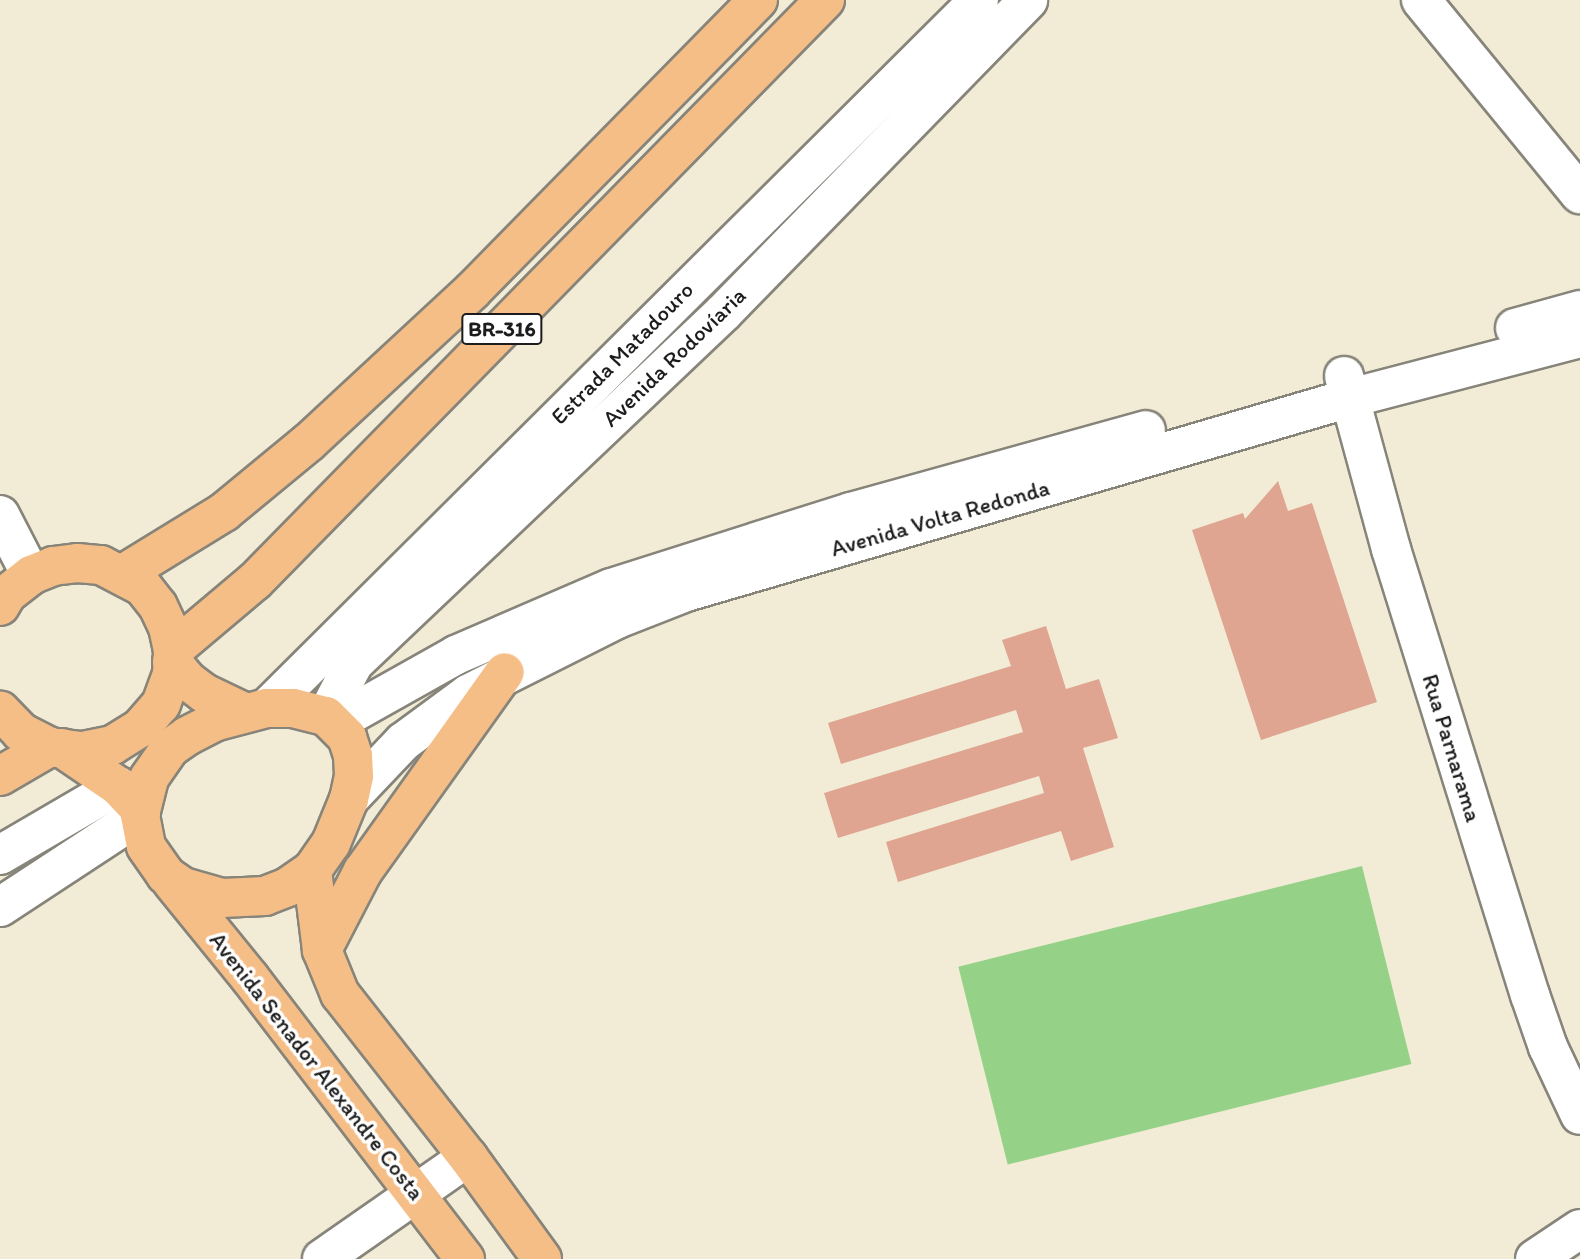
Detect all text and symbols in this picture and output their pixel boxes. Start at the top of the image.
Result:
street label: Estrada Matadouro [545,276,699,430]
street label: Avenida Rodovíaria [597,282,751,432]
road number: BR-316 [460,312,544,346]
street label: Avenida Volta Redonda [828,474,1052,562]
street label: Rua Parnarama [1416,671,1488,825]
street label: Avenida Senador Alexandre Costa [204,927,430,1205]

